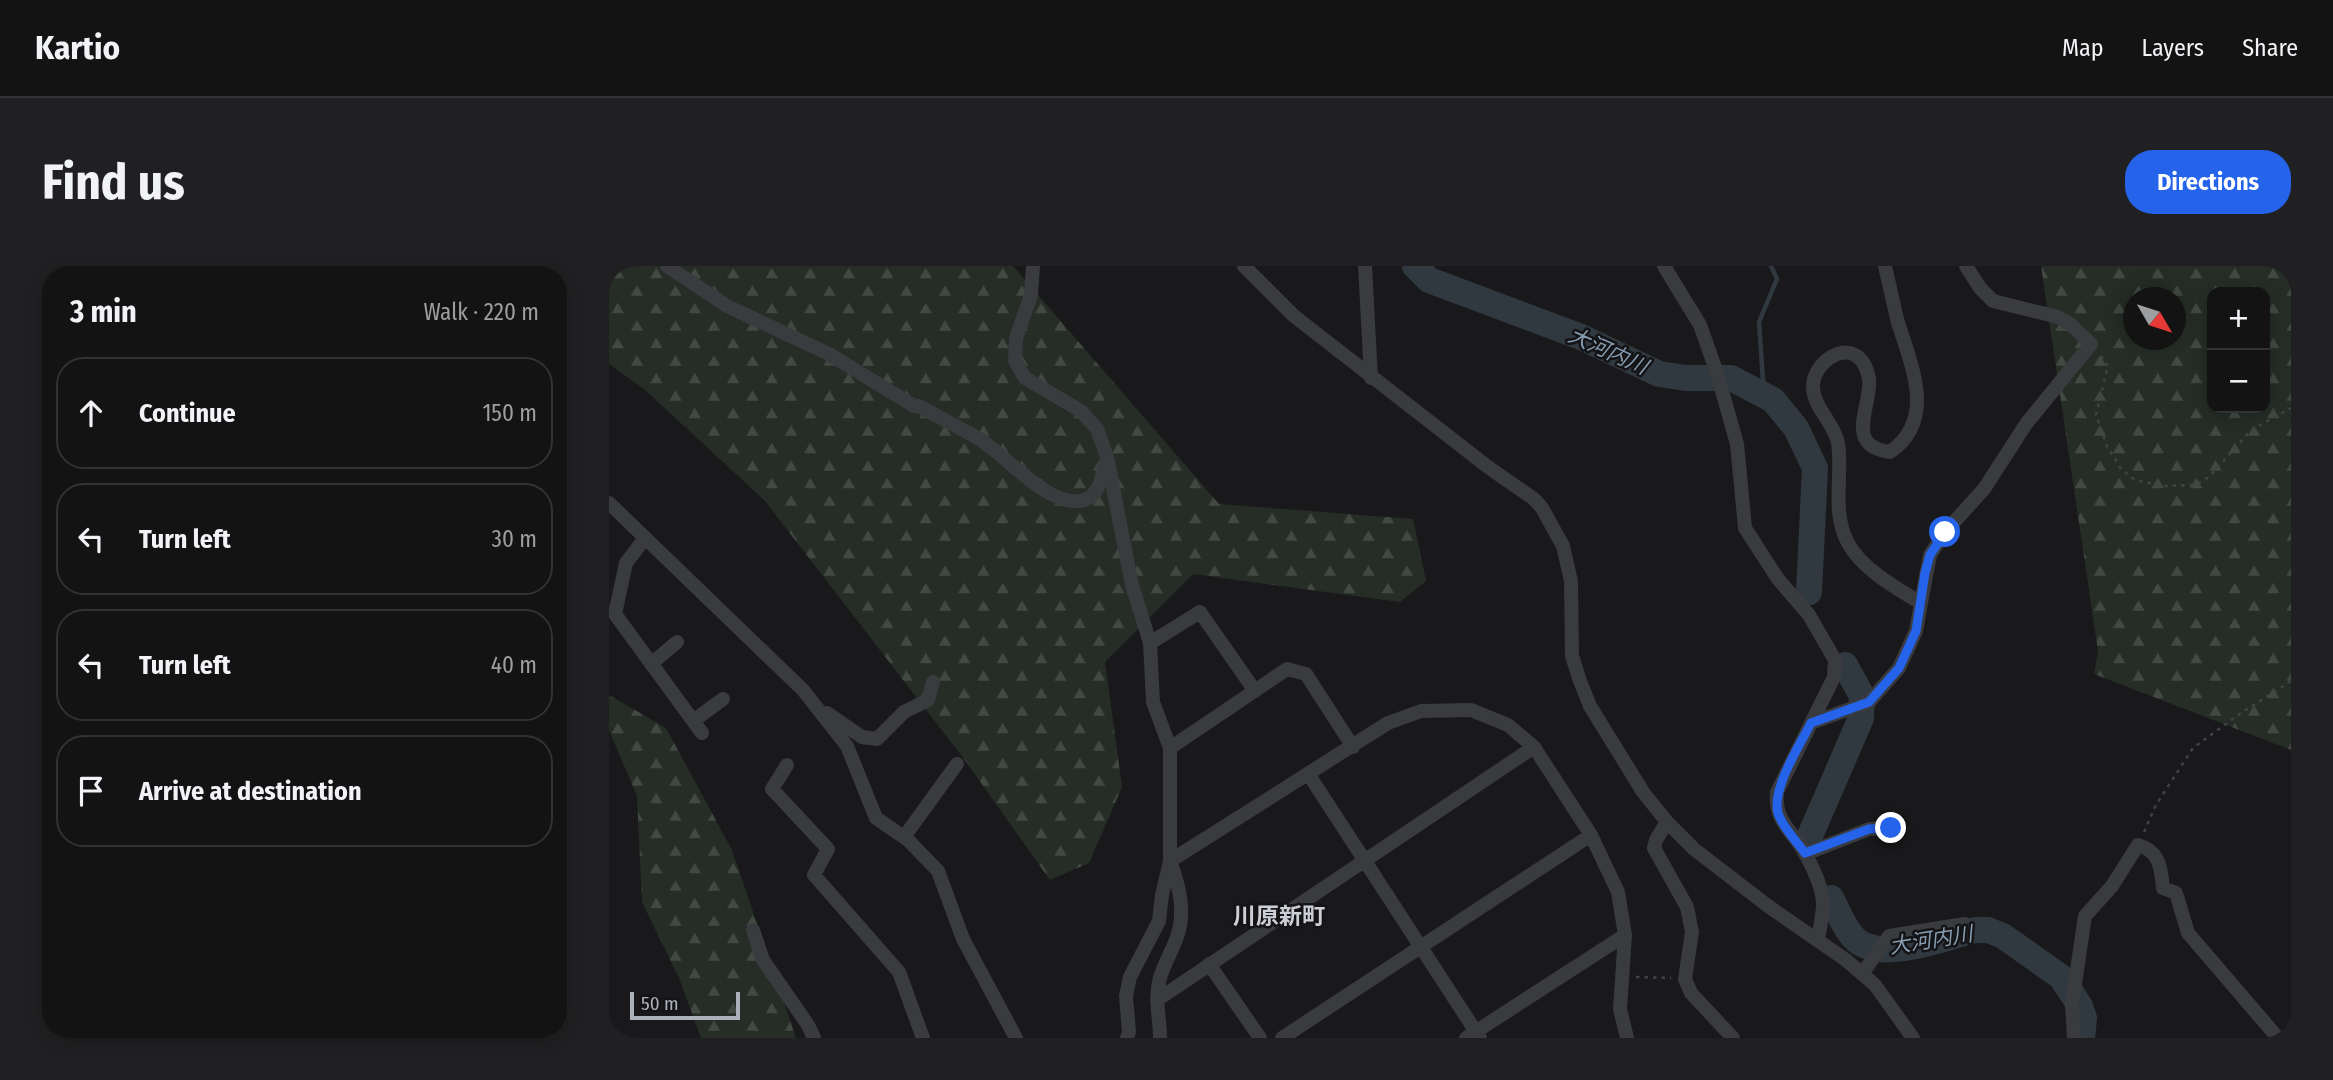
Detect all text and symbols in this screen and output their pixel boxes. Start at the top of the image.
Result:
text: Kartio [35,28,120,68]
text: Map [2062,34,2104,62]
text: Layers [2142,34,2204,62]
text: Share [2242,34,2298,62]
button: Directions [2125,150,2291,214]
text: Find us [42,153,185,212]
north arrow [2123,287,2186,350]
map controls [2207,287,2270,413]
button: + [2207,287,2270,350]
text: 3 min [70,294,137,330]
text: Walk · 220 m [424,298,539,326]
water label: 大河内川 [1564,322,1653,381]
button: − [2207,350,2270,413]
icon: ahead [72,394,110,432]
text: Continue [139,398,236,429]
text: 150 m [482,399,537,427]
route start [1929,516,1960,547]
icon: left [72,520,110,558]
text: Turn left [139,524,231,555]
text: 30 m [492,525,537,553]
icon: left [72,646,110,684]
text: Turn left [139,650,231,681]
text: 40 m [491,651,537,679]
icon: arrive [72,772,110,810]
text: Arrive at destination [139,776,362,807]
route end [1875,812,1906,843]
district label: 川原新町 [1233,902,1325,930]
water label: 大河内川 [1887,920,1976,959]
scale bar [630,989,740,1021]
text: 50 m [641,992,679,1015]

